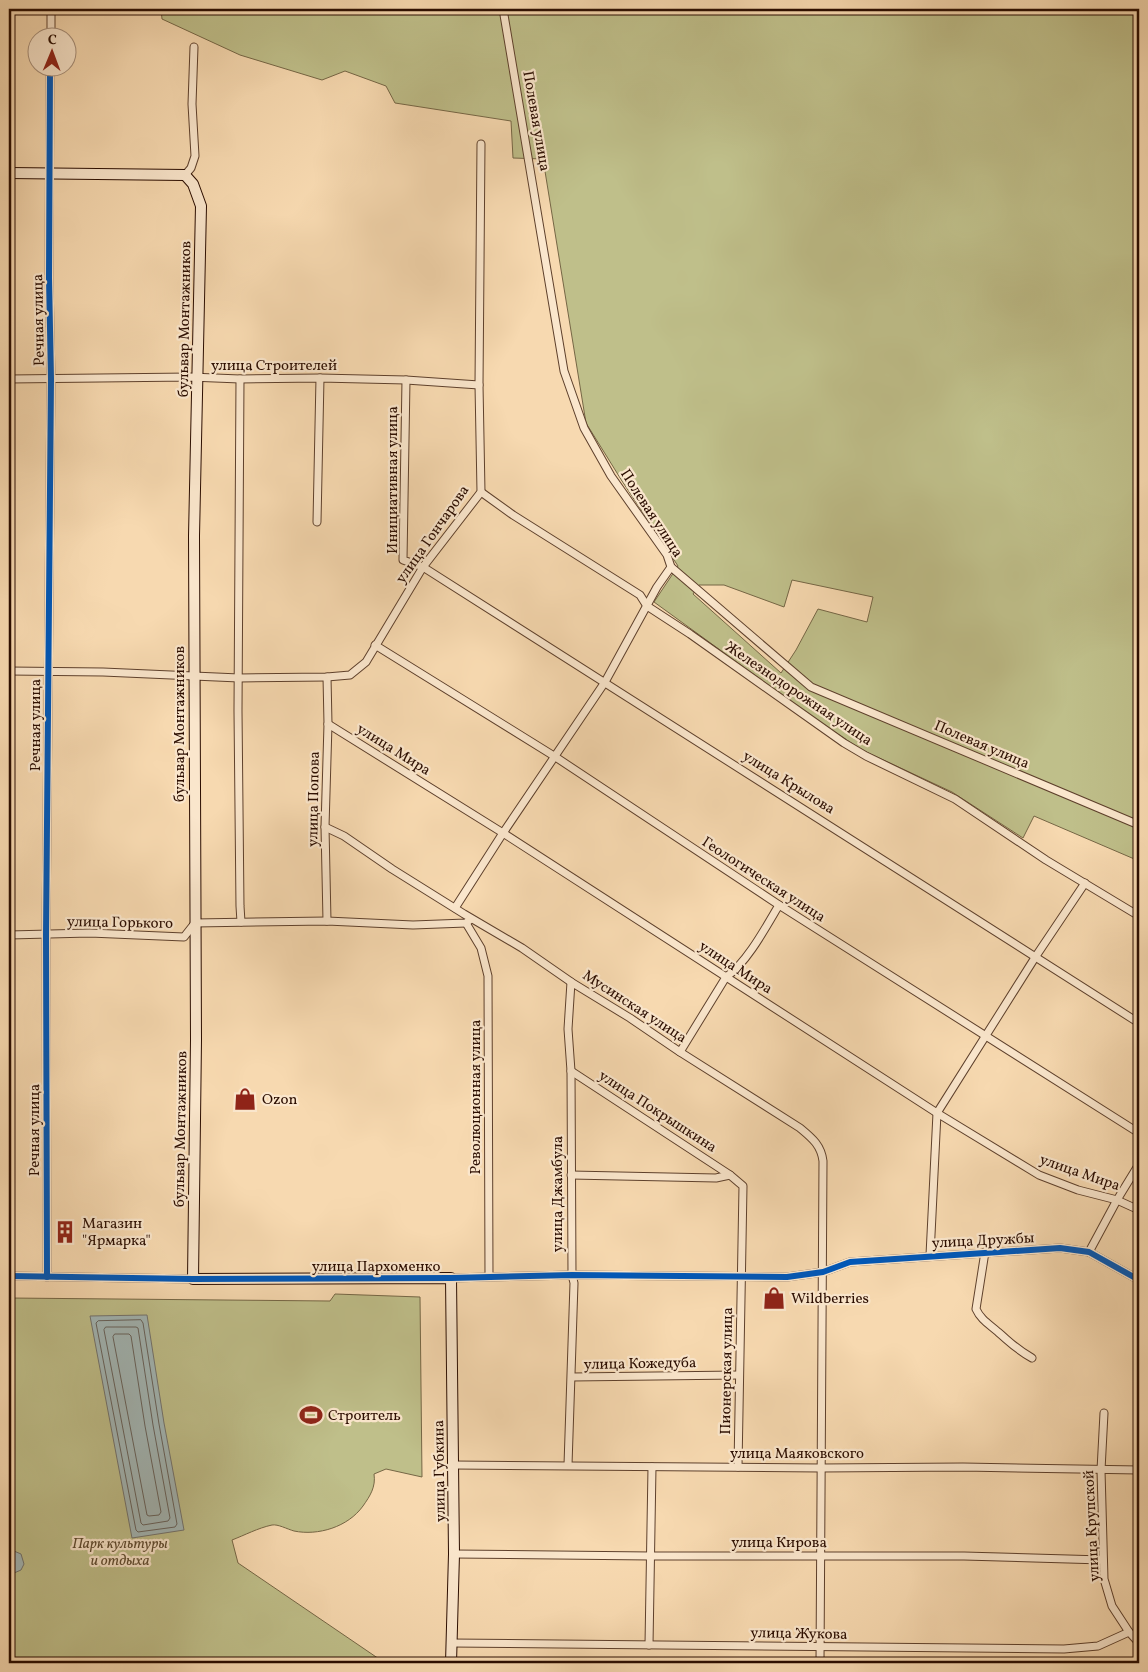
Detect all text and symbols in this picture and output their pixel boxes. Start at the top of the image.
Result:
north arrow [28,28,78,78]
text: С [48,31,57,50]
street label: Полевая улица [516,69,555,173]
street label: бульвар Монтажников [174,241,197,397]
street label: Речная улица [28,274,51,366]
street label: улица Строителей [211,356,337,377]
street label: Инициативная улица [383,406,404,554]
street label: Полевая улица [614,465,687,562]
street label: улица Гончарова [391,481,475,588]
street label: Железнодорожная улица [720,637,876,751]
street label: бульвар Монтажников [170,646,191,802]
street label: Речная улица [26,679,47,771]
street label: Полевая улица [931,716,1032,775]
street label: улица Мира [352,719,434,781]
street label: улица Крылова [738,746,838,820]
street label: улица Попова [303,751,326,847]
street label: Геологическая улица [697,832,829,928]
street label: улица Горького [67,912,173,935]
street label: улица Мира [694,937,776,1000]
street label: Мусинская улица [578,966,690,1049]
street label: Революционная улица [466,1020,487,1174]
street label: бульвар Монтажников [170,1051,193,1207]
street label: улица Покрышкина [594,1066,720,1158]
street label: Речная улица [25,1084,46,1176]
shop icon: Ozon [232,1086,258,1112]
place label: Ozon [262,1090,297,1111]
street label: улица Джамбула [548,1136,569,1252]
street label: улица Мира [1036,1150,1123,1197]
place label: Магазин "Ярмарка" [82,1214,151,1252]
building icon: Магазин "Ярмарка" [52,1219,78,1245]
street label: улица Дружбы [931,1228,1035,1255]
street label: улица Пархоменко [312,1257,440,1278]
shop icon: Wildberries [761,1285,787,1311]
place label: Wildberries [791,1289,869,1310]
street label: Пионерская улица [716,1307,739,1435]
street label: улица Кожедуба [584,1353,697,1376]
sports icon: Строитель [298,1402,324,1428]
place label: Строитель [328,1406,401,1427]
street label: улица Губкина [429,1420,452,1522]
street label: улица Маяковского [730,1444,864,1465]
street label: улица Крупской [1079,1470,1106,1582]
street label: улица Кирова [731,1533,827,1554]
park label: Парк культуры и отдыха [72,1534,168,1572]
street label: улица Жукова [750,1623,848,1646]

